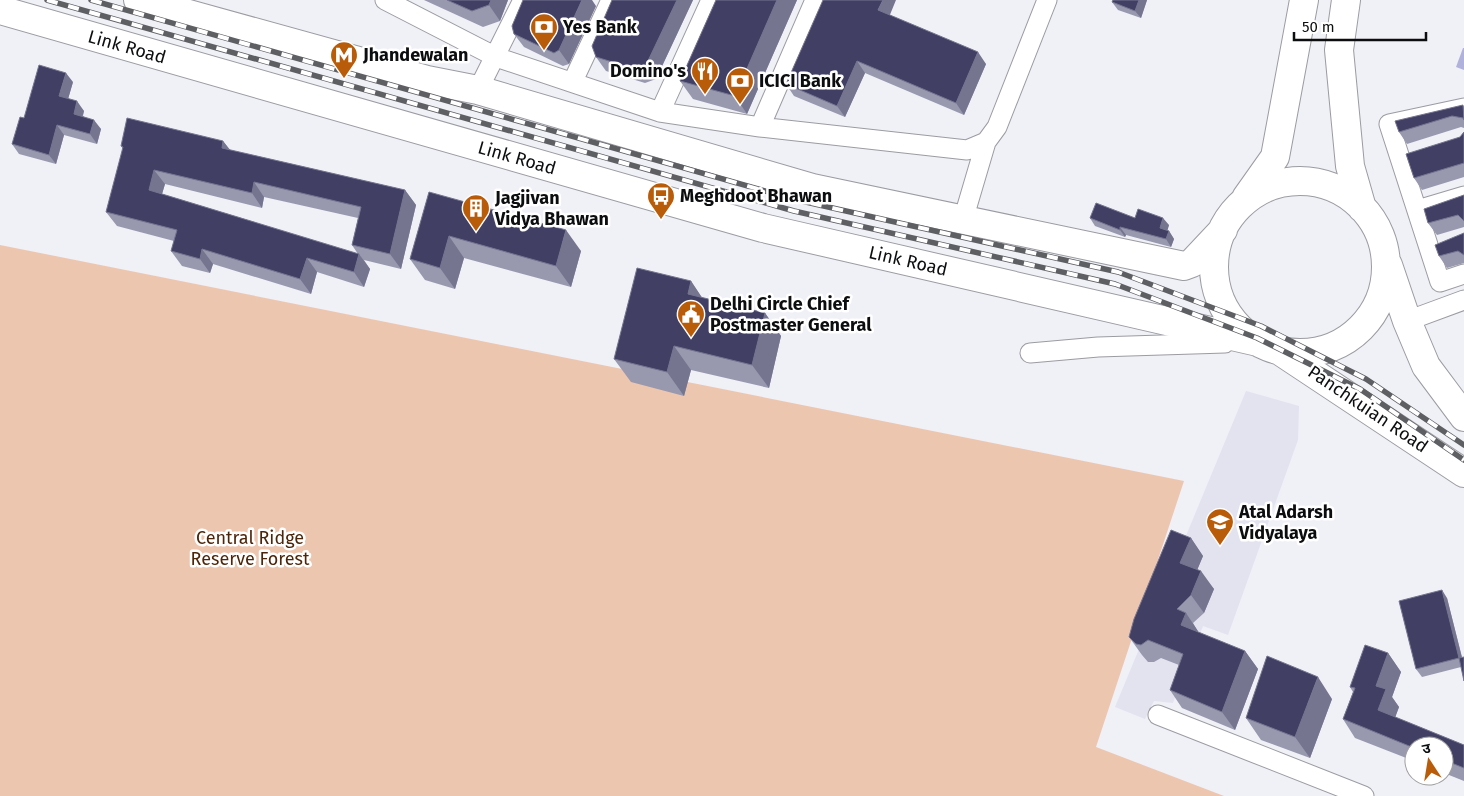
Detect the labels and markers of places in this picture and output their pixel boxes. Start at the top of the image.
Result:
bank icon: Yes Bank [529,12,559,51]
place label: Yes Bank [562,16,638,38]
metro station icon: Jhandewalan [329,40,359,79]
place label: Jhandewalan [362,44,469,66]
restaurant icon: Domino's [690,56,720,95]
place label: Domino's [610,60,686,82]
bank icon: ICICI Bank [725,66,755,105]
place label: ICICI Bank [759,70,842,92]
bus stop icon: Meghdoot Bhawan [646,181,676,220]
place label: Meghdoot Bhawan [680,185,832,207]
place label: Jagjivan Vidya Bhawan [494,187,609,230]
building icon: Jagjivan Vidya Bhawan [461,193,491,232]
place label: Delhi Circle Chief Postmaster General [710,293,872,336]
public building icon: Delhi Circle Chief Postmaster General [676,299,706,338]
place label: Atal Adarsh Vidyalaya [1238,501,1333,544]
school or university icon: Atal Adarsh Vidyalaya [1205,507,1235,546]

